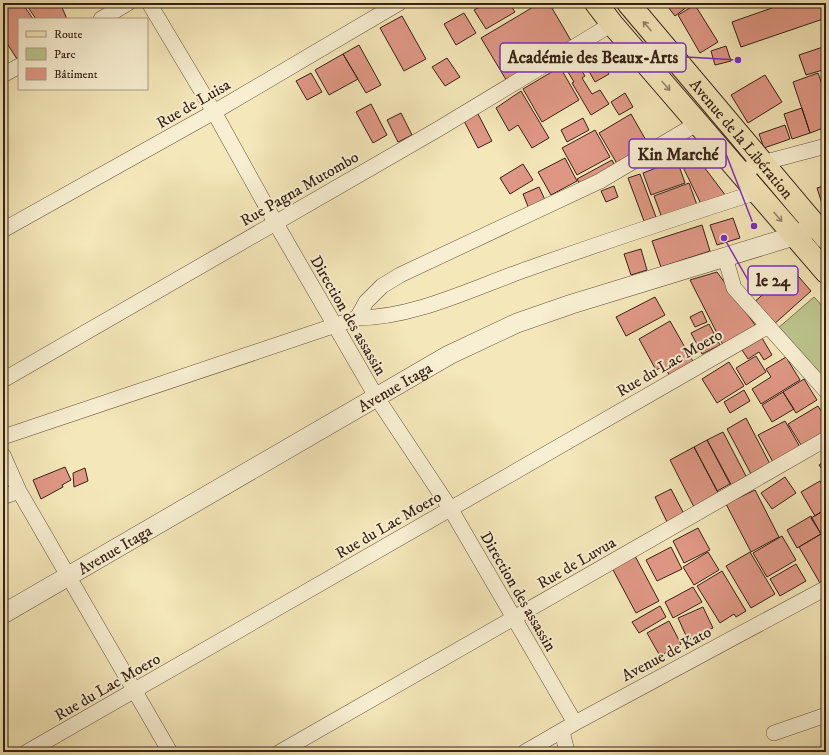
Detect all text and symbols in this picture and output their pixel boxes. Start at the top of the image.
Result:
legend [18,18,148,90]
one-way arrow [643,21,652,32]
text: Route [54,27,82,42]
callout: Académie des Beaux-Arts [500,43,686,72]
text: Parc [54,47,76,62]
text: Académie des Beaux-Arts [507,47,678,69]
text: Bâtiment [54,67,98,82]
street label: Rue de Luisa [153,75,234,133]
street label: Avenue de la Libération [685,75,798,204]
one-way arrow [661,81,670,92]
callout: Kin Marché [629,139,726,168]
text: Kin Marché [637,144,720,166]
street label: Rue Pagna Mutombo [237,147,362,231]
one-way arrow [773,211,782,222]
street label: Direction des assassin [306,252,391,380]
callout: le 24 [748,266,798,295]
text: le 24 [755,270,791,292]
street label: Rue du Lac Moero [613,324,726,401]
street label: Avenue Itaga [355,358,436,417]
street label: Rue du Lac Moero [332,486,445,563]
street label: Avenue Itaga [74,521,156,579]
street label: Direction des assassin [476,528,561,656]
street label: Rue de Luvua [534,532,619,593]
street label: Avenue de Kato [618,622,715,686]
street label: Rue du Lac Moero [51,648,164,725]

